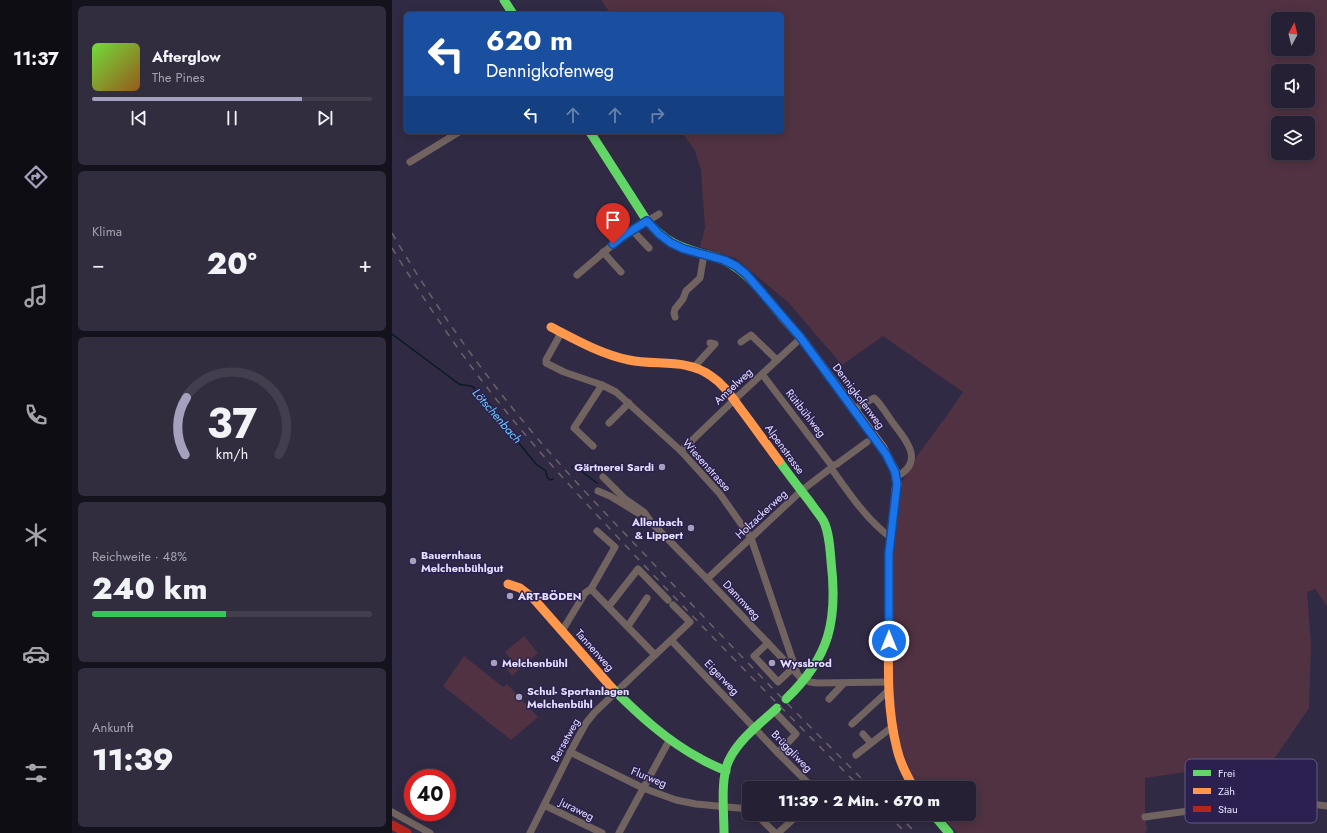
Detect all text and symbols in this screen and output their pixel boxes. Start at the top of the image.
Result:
north arrow [1271,12,1315,56]
map controls [1271,12,1315,160]
text: 620 m [486,20,573,61]
icon: left [420,28,472,80]
text: 11:37 [13,46,59,72]
text: Afterglow [152,46,221,68]
text: Dennigkofenweg [486,58,614,84]
button: sound [1271,64,1315,108]
text: The Pines [152,68,205,87]
icon: left [520,104,542,126]
icon: ahead [562,104,584,126]
icon: ahead [604,104,626,126]
icon: right [646,104,668,126]
icon: previous [128,107,150,129]
icon: pause [221,107,243,129]
icon: next [314,107,336,129]
button: layers [1271,116,1315,160]
icon: directions [22,163,50,191]
pin [596,203,630,244]
icon: arrive [602,209,624,231]
text: Klima [92,222,122,241]
text: 20° [207,242,257,285]
text: − [92,248,105,280]
text: + [358,248,372,280]
icon: music [22,282,50,310]
street label: Dennigkofenweg [829,360,889,432]
street label: Amselweg [710,364,756,408]
water label: Lötschenbach [468,385,526,447]
street label: Rütibühlweg [782,386,830,440]
text: 37 [207,392,257,453]
icon: phone [22,401,50,429]
street label: Alpenstrasse [761,421,809,478]
street label: Wiesenstrasse [679,435,735,495]
text: km/h [216,443,248,463]
place label: Gärtnerei Sardi [574,459,654,475]
marker: Gärtnerei Sardi [657,462,667,472]
street label: Holzackerweg [732,486,790,542]
place label: Allenbach & Lippert [631,514,684,543]
icon: climate [22,521,50,549]
marker: Allenbach & Lippert [686,523,696,533]
text: Reichweite · 48% [92,547,187,566]
place label: Bauernhaus Melchenbühlgut [421,547,504,576]
marker: Bauernhaus Melchenbühlgut [408,556,418,566]
text: 240 km [92,567,207,610]
street label: Dammweg [719,577,765,623]
place label: ART-BÖDEN [517,588,582,604]
marker: ART-BÖDEN [505,591,515,601]
position arrow [868,620,910,662]
street label: Tannenweg [572,626,618,674]
icon: car [22,640,50,668]
place label: Melchenbühl [502,655,568,671]
place label: Wyssbrod [780,655,832,671]
street label: Eigerweg [701,656,743,698]
marker: Melchenbühl [489,658,499,668]
marker: Wyssbrod [767,658,777,668]
place label: Schul- Sportanlagen Melchenbühl [527,683,629,712]
marker: Schul- Sportanlagen Melchenbühl [514,692,524,702]
street label: Bersetweg [546,715,584,765]
text: Ankunft [92,718,133,737]
street label: Brüggliweg [768,726,816,776]
text: 11:39 [92,738,174,781]
icon: filters [22,759,50,787]
legend [1185,759,1317,823]
street label: Flurweg [629,763,669,791]
text: Frei [1218,765,1236,781]
speed limit sign: 40 [404,769,456,821]
text: Zäh [1218,783,1235,799]
text: 11:39 · 2 Min. · 670 m [778,790,940,812]
street label: Juraweg [555,793,597,824]
text: Stau [1218,801,1238,817]

